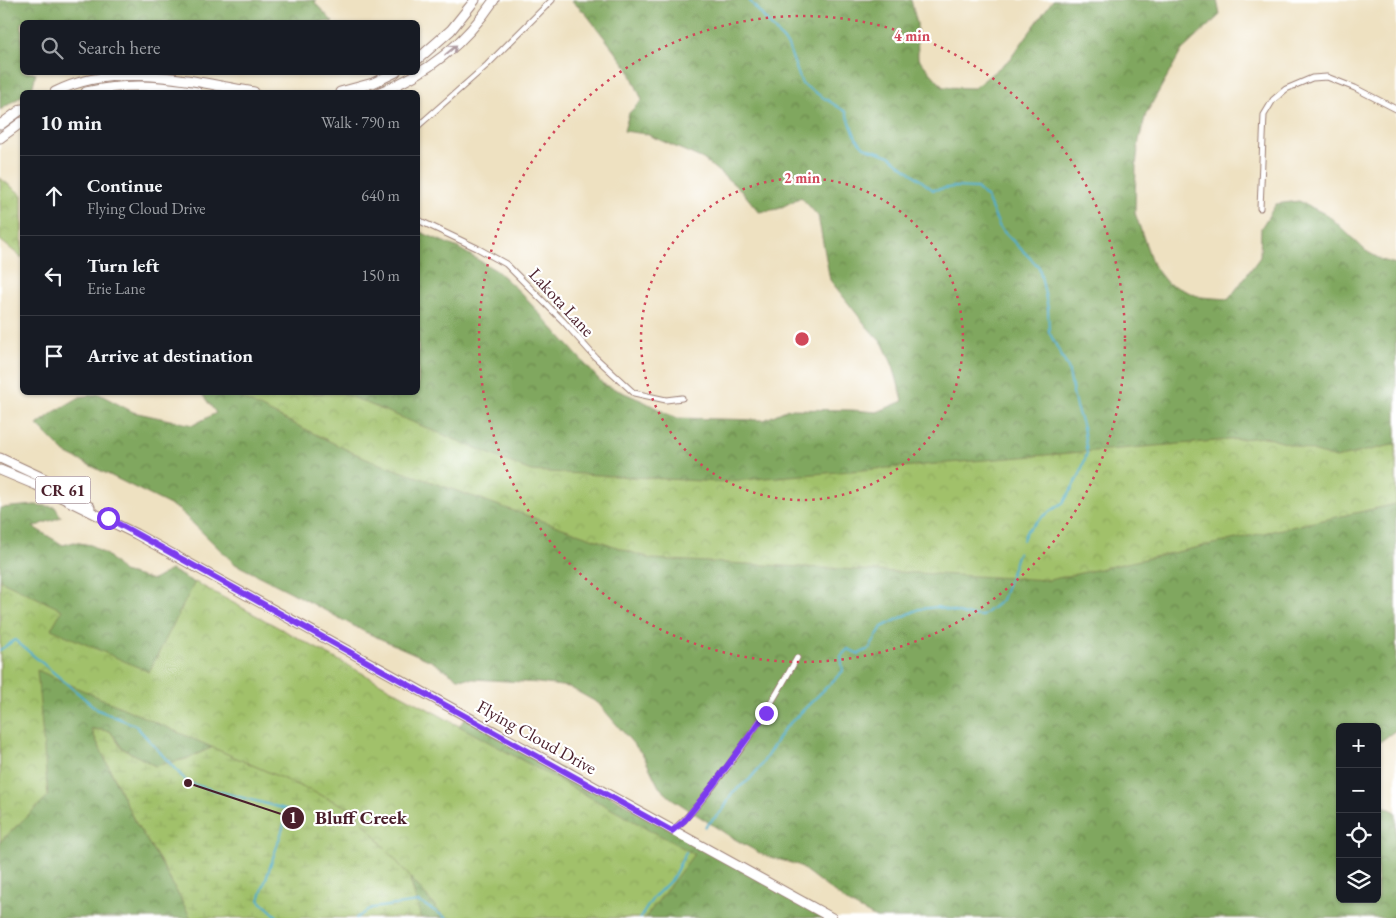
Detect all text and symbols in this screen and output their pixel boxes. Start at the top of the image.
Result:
search box [20,20,420,75]
text: 4 min [894,26,931,45]
icon: search [38,34,66,62]
text: Search here [78,35,160,60]
one-way arrow [444,44,457,55]
text: 10 min [40,109,102,136]
text: Walk · 790 m [321,112,400,133]
text: 2 min [784,168,821,187]
text: Continue [87,173,162,198]
icon: ahead [40,182,68,210]
text: 640 m [361,185,400,206]
text: Flying Cloud Drive [87,198,206,219]
text: Turn left [87,253,159,278]
icon: left [40,262,68,290]
street label: Lakota Lane [524,263,600,341]
text: 150 m [361,265,400,286]
text: Erie Lane [87,278,145,299]
centre of rings [793,330,811,348]
icon: arrive [40,342,68,370]
text: Arrive at destination [87,343,253,368]
road number: CR 61 [36,476,90,504]
route start [97,507,120,530]
street label: Flying Cloud Drive [473,695,601,779]
route end [755,702,778,725]
map controls [1336,723,1381,903]
button: + [1336,723,1381,768]
button: − [1336,768,1381,813]
callout: Bluff Creek [280,801,418,835]
text: Bluff Creek [315,805,408,830]
text: 1 [289,808,297,827]
button: locate [1336,813,1381,858]
button: layers [1336,858,1381,903]

